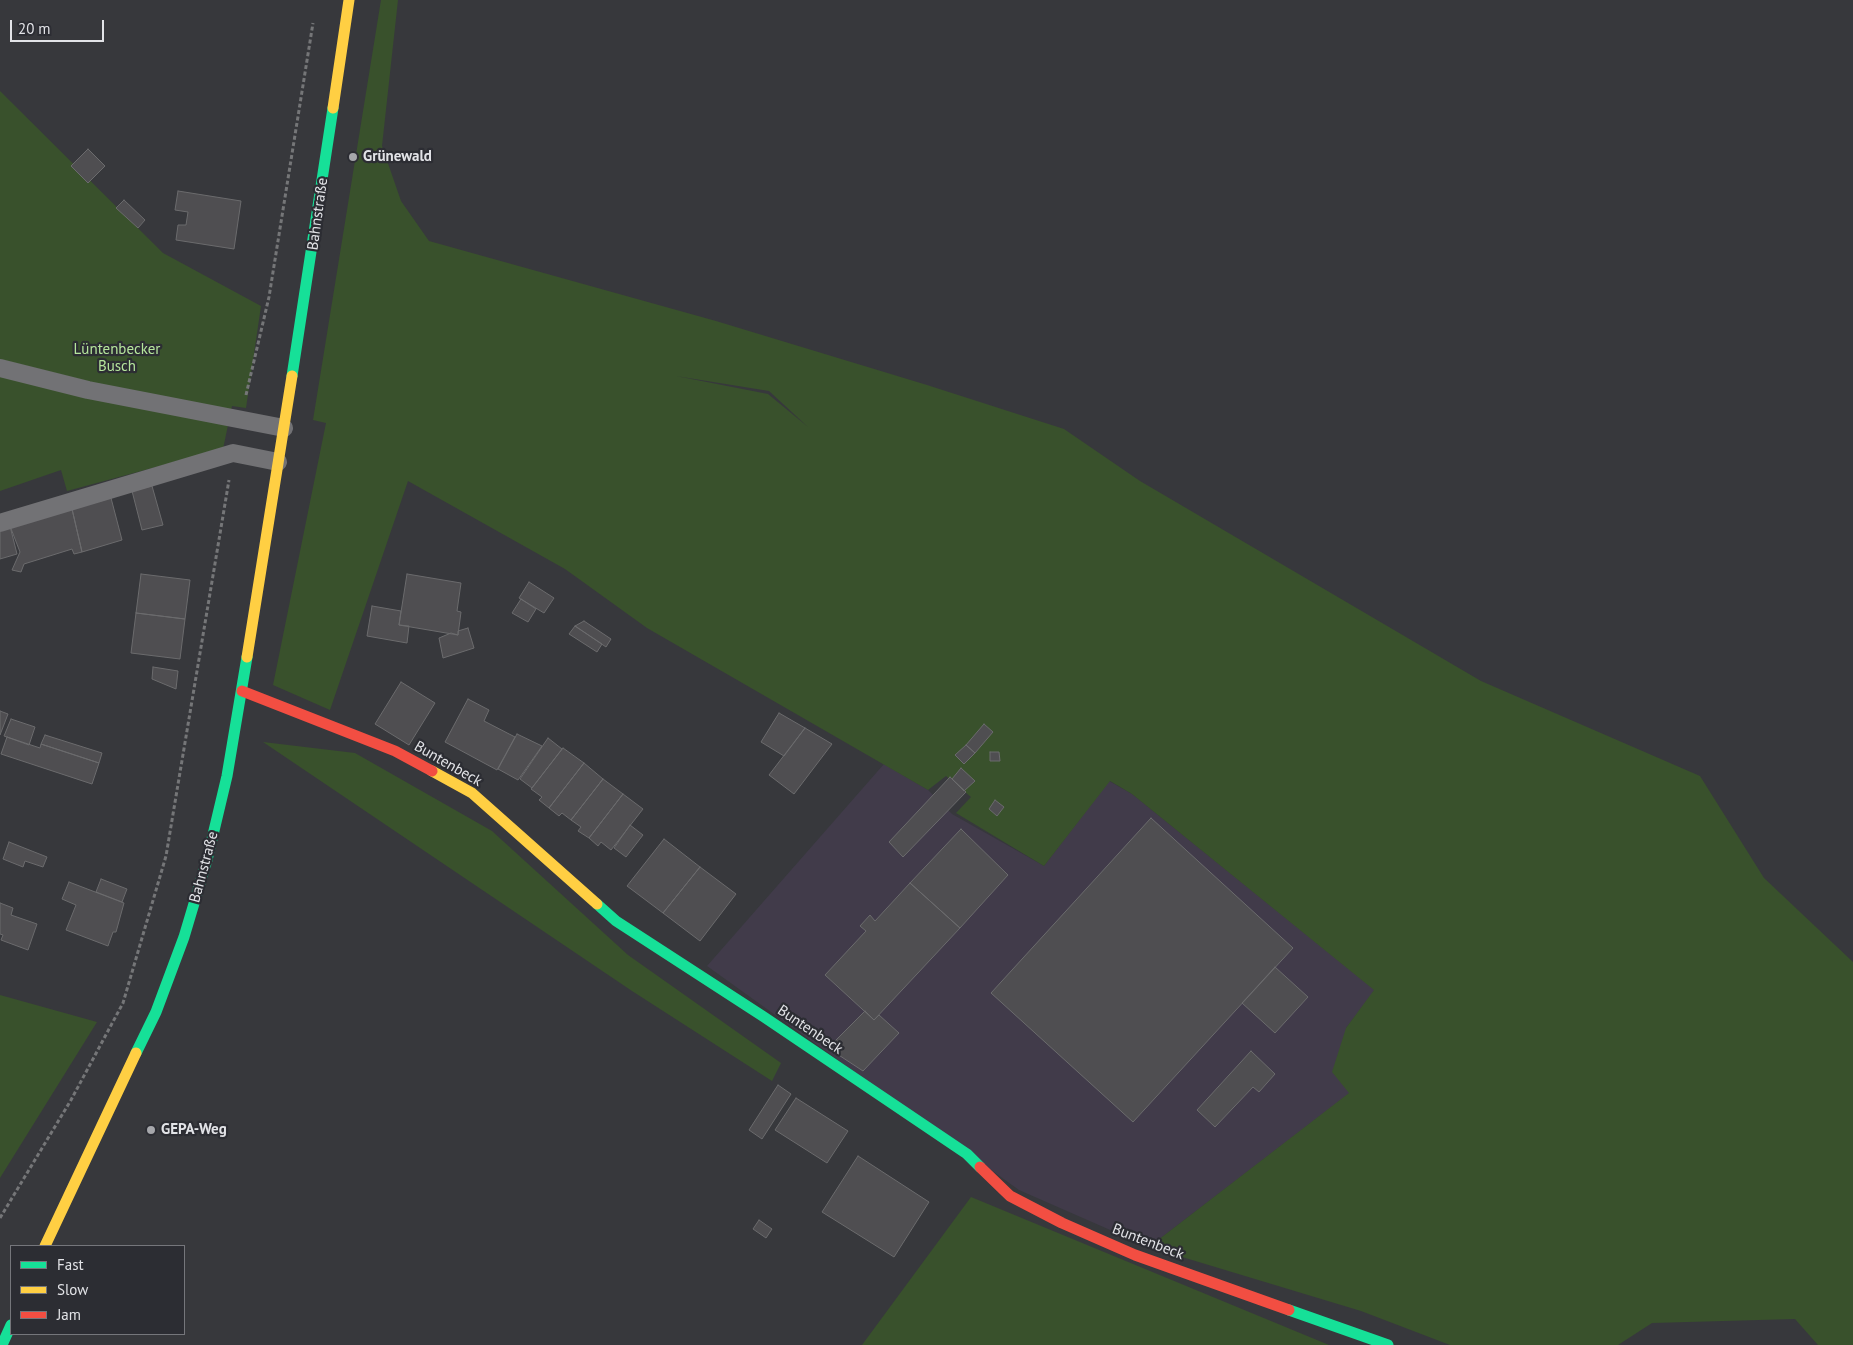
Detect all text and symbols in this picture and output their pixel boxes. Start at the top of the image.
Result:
scale bar [12,10,106,42]
text: 20 m [18,19,51,38]
place label: Grünewald [363,148,432,166]
marker: Grünewald [347,151,359,163]
street label: Bahnstraße [304,177,332,251]
park label: Lüntenbecker Busch [74,341,160,376]
street label: Buntenbeck [411,737,485,791]
street label: Bahnstraße [186,829,222,905]
street label: Buntenbeck [774,1001,846,1059]
place label: GEPA-Weg [161,1121,227,1139]
marker: GEPA-Weg [145,1124,157,1136]
street label: Buntenbeck [1110,1220,1186,1264]
legend [10,1245,185,1335]
text: Fast [57,1255,84,1274]
text: Slow [57,1280,88,1299]
text: Jam [57,1305,81,1324]

